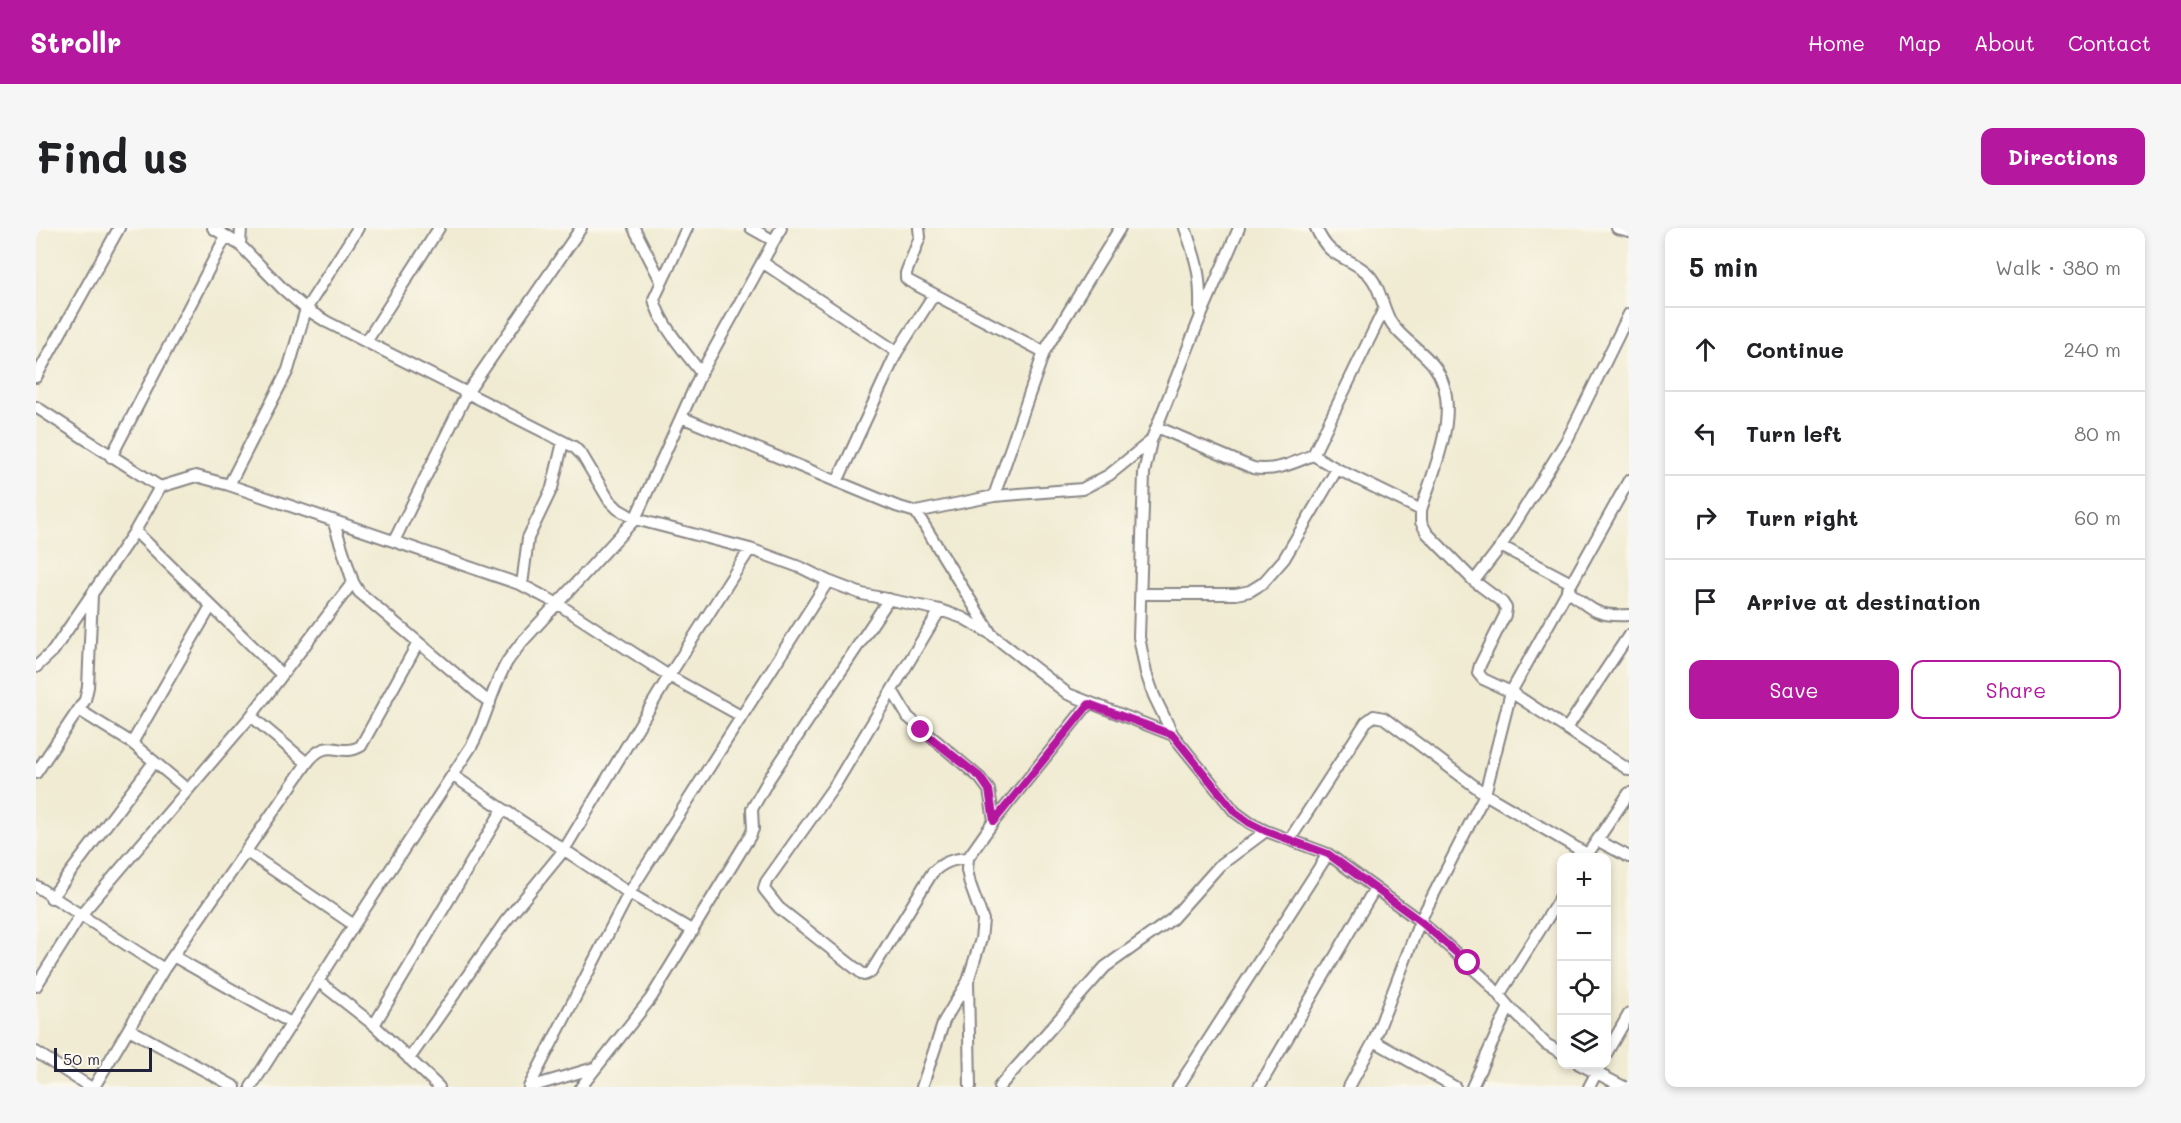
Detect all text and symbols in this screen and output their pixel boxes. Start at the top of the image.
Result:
text: Strollr [30,24,121,60]
text: Home [1808,29,1865,56]
text: Map [1898,29,1941,56]
text: About [1974,29,2035,56]
text: Contact [2068,29,2151,56]
button: Directions [1981,128,2145,185]
text: Find us [36,129,188,184]
text: 5 min [1689,250,1758,284]
text: Walk · 380 m [1995,254,2121,280]
icon: ahead [1689,333,1722,366]
text: Continue [1746,335,1844,364]
text: 240 m [2063,336,2121,362]
icon: left [1689,417,1722,450]
text: Turn left [1746,419,1842,448]
text: 80 m [2074,420,2121,446]
icon: right [1689,501,1722,534]
text: Turn right [1746,503,1858,532]
text: 60 m [2074,504,2121,530]
icon: arrive [1689,585,1722,618]
text: Arrive at destination [1746,587,1981,616]
button: Save [1689,660,1899,719]
button: Share [1911,660,2121,719]
route end [907,716,933,742]
map controls [1557,853,1611,1069]
button: + [1557,853,1611,907]
button: − [1557,907,1611,961]
route start [1454,949,1480,975]
button: locate [1557,961,1611,1015]
button: layers [1557,1015,1611,1069]
scale bar [54,1045,152,1072]
text: 50 m [63,1048,100,1069]

